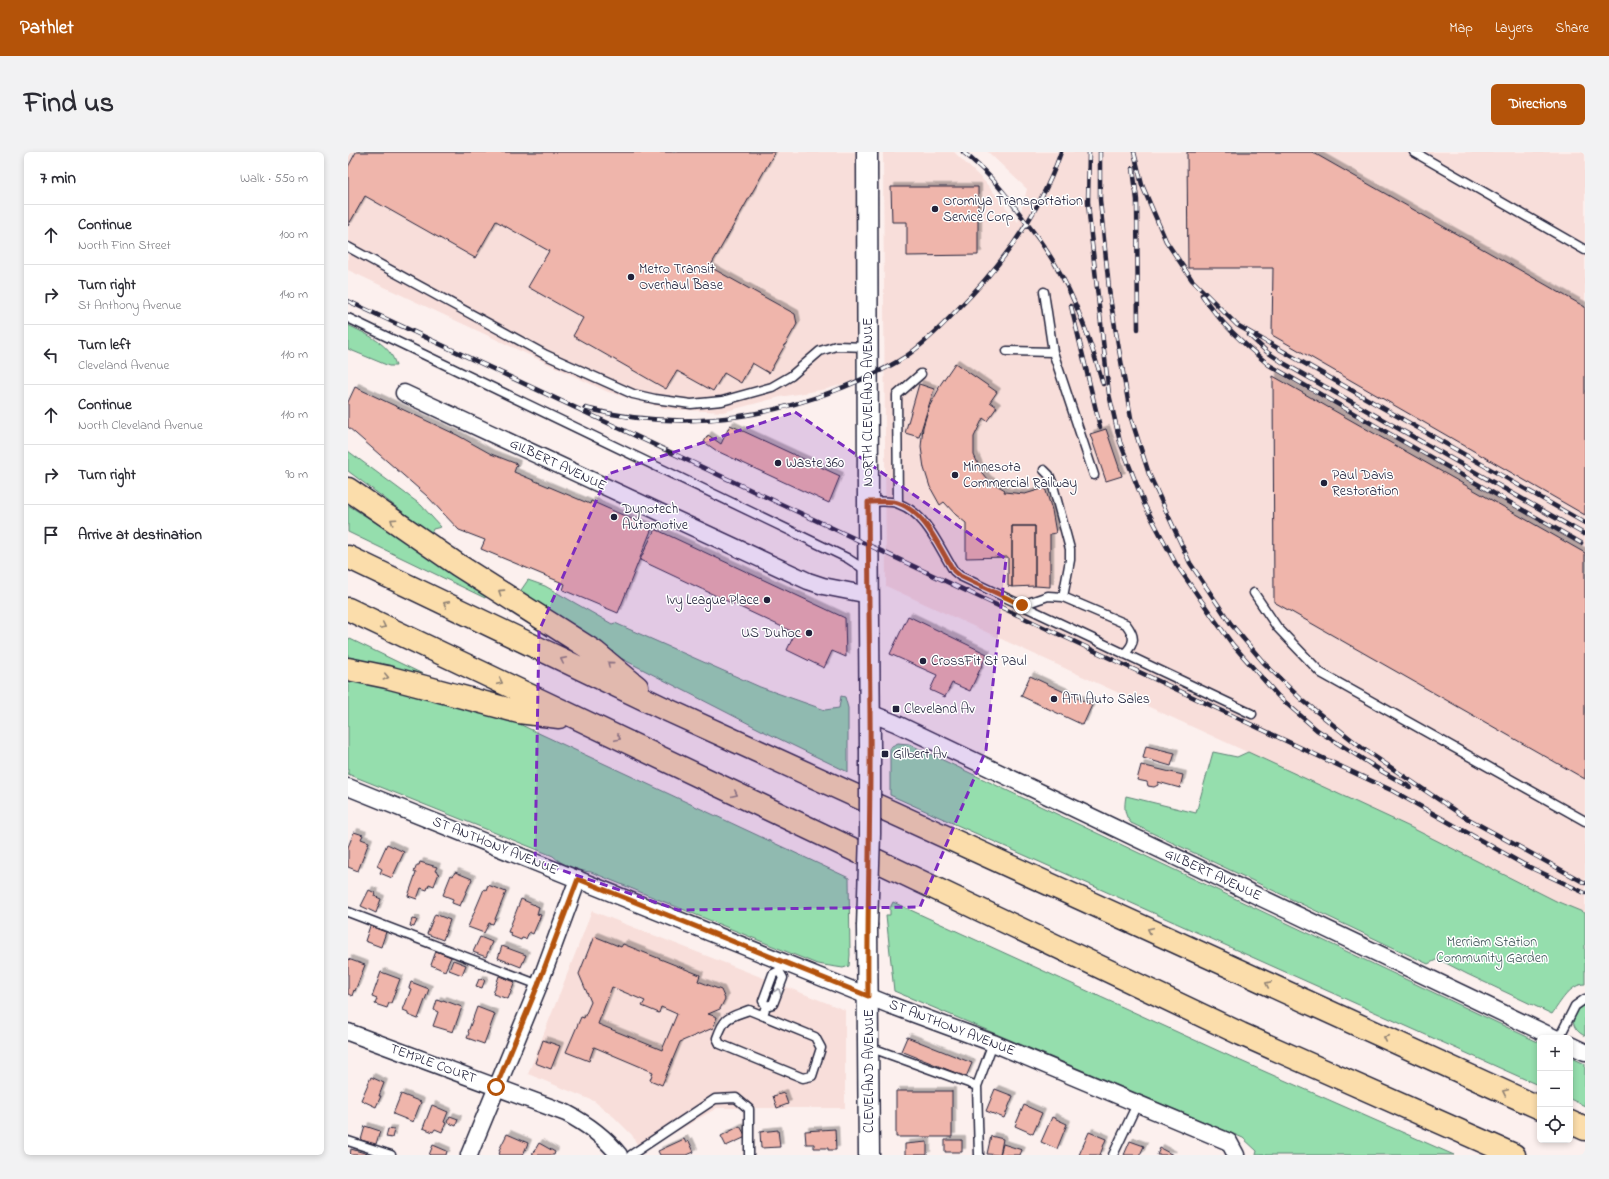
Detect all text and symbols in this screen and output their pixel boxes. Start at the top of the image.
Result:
text: Pathlet [20,15,74,42]
text: Map [1449,18,1473,39]
text: Layers [1495,18,1533,39]
text: Share [1555,18,1589,39]
text: Find us [24,84,114,125]
button: Directions [1491,84,1585,125]
text: 7 min [40,166,76,191]
text: Walk · 550 m [240,169,308,188]
place label: Oromiya Transportation Service Corp [943,191,1083,228]
marker: Oromiya Transportation Service Corp [930,204,940,214]
text: Continue [78,214,132,236]
icon: ahead [40,224,62,246]
text: 100 m [279,225,308,244]
text: North Finn Street [78,236,171,255]
place label: Metro Transit Overhaul Base [639,259,724,296]
marker: Metro Transit Overhaul Base [626,272,636,282]
text: Turn right [78,274,136,296]
icon: right [40,284,62,306]
text: 140 m [280,285,308,304]
text: St Anthony Avenue [78,296,181,315]
street label: NORTH CLEVELAND AVENUE [858,317,879,487]
text: Turn left [78,334,131,356]
icon: left [40,344,62,366]
text: 110 m [281,345,308,364]
text: Cleveland Avenue [78,356,169,375]
text: Continue [78,394,132,416]
icon: ahead [40,404,62,426]
text: 110 m [281,405,308,424]
text: North Cleveland Avenue [78,416,203,435]
street label: GILBERT AVENUE [506,433,610,497]
place label: Waste 360 [786,453,844,474]
place label: Minnesota Commercial Railway [963,457,1077,495]
marker: Waste 360 [773,458,783,468]
icon: right [40,464,62,486]
text: Turn right [78,464,136,486]
text: 90 m [285,465,308,484]
place label: Paul Davis Restoration [1332,465,1399,502]
marker: Minnesota Commercial Railway [950,470,960,480]
marker: Paul Davis Restoration [1319,478,1329,488]
place label: Dynotech Automotive [621,499,689,536]
marker: Dynotech Automotive [609,512,619,522]
one-way arrow [390,518,397,526]
icon: arrive [40,524,62,546]
text: Arrive at destination [78,524,202,546]
one-way arrow [498,590,505,597]
place label: Ivy League Place [666,590,760,612]
marker: Ivy League Place [762,595,772,605]
route end [1013,596,1031,614]
one-way arrow [442,601,450,609]
one-way arrow [379,621,386,629]
place label: US Duhoc [741,623,802,644]
marker: US Duhoc [804,628,814,638]
place label: CrossFit St Paul [931,651,1027,672]
marker: CrossFit St Paul [918,656,928,666]
one-way arrow [559,657,567,665]
one-way arrow [607,661,614,668]
one-way arrow [383,672,389,680]
one-way arrow [496,677,504,685]
place label: ATI Auto Sales [1062,689,1150,710]
marker: ATI Auto Sales [1049,694,1059,704]
place label: Cleveland Av [904,699,975,720]
marker: Cleveland Av [891,704,901,714]
one-way arrow [613,733,621,741]
place label: Gilbert Av [893,744,947,765]
marker: Gilbert Av [880,749,890,759]
one-way arrow [731,789,738,797]
street label: ST ANTHONY AVENUE [429,811,561,881]
street label: GILBERT AVENUE [1161,843,1265,907]
one-way arrow [1146,927,1154,935]
park label: Merriam Station Community Garden [1436,932,1548,970]
one-way arrow [1265,981,1272,989]
one-way arrow [774,987,782,994]
street label: ST ANTHONY AVENUE [886,994,1018,1062]
street label: CLEVELAND AVENUE [859,1009,880,1133]
one-way arrow [1383,1035,1391,1043]
map controls [1537,1035,1573,1143]
button: + [1537,1035,1573,1071]
street label: TEMPLE COURT [387,1039,479,1089]
button: − [1537,1071,1573,1107]
route start [487,1078,505,1096]
one-way arrow [1501,1089,1509,1097]
button: locate [1537,1107,1573,1143]

